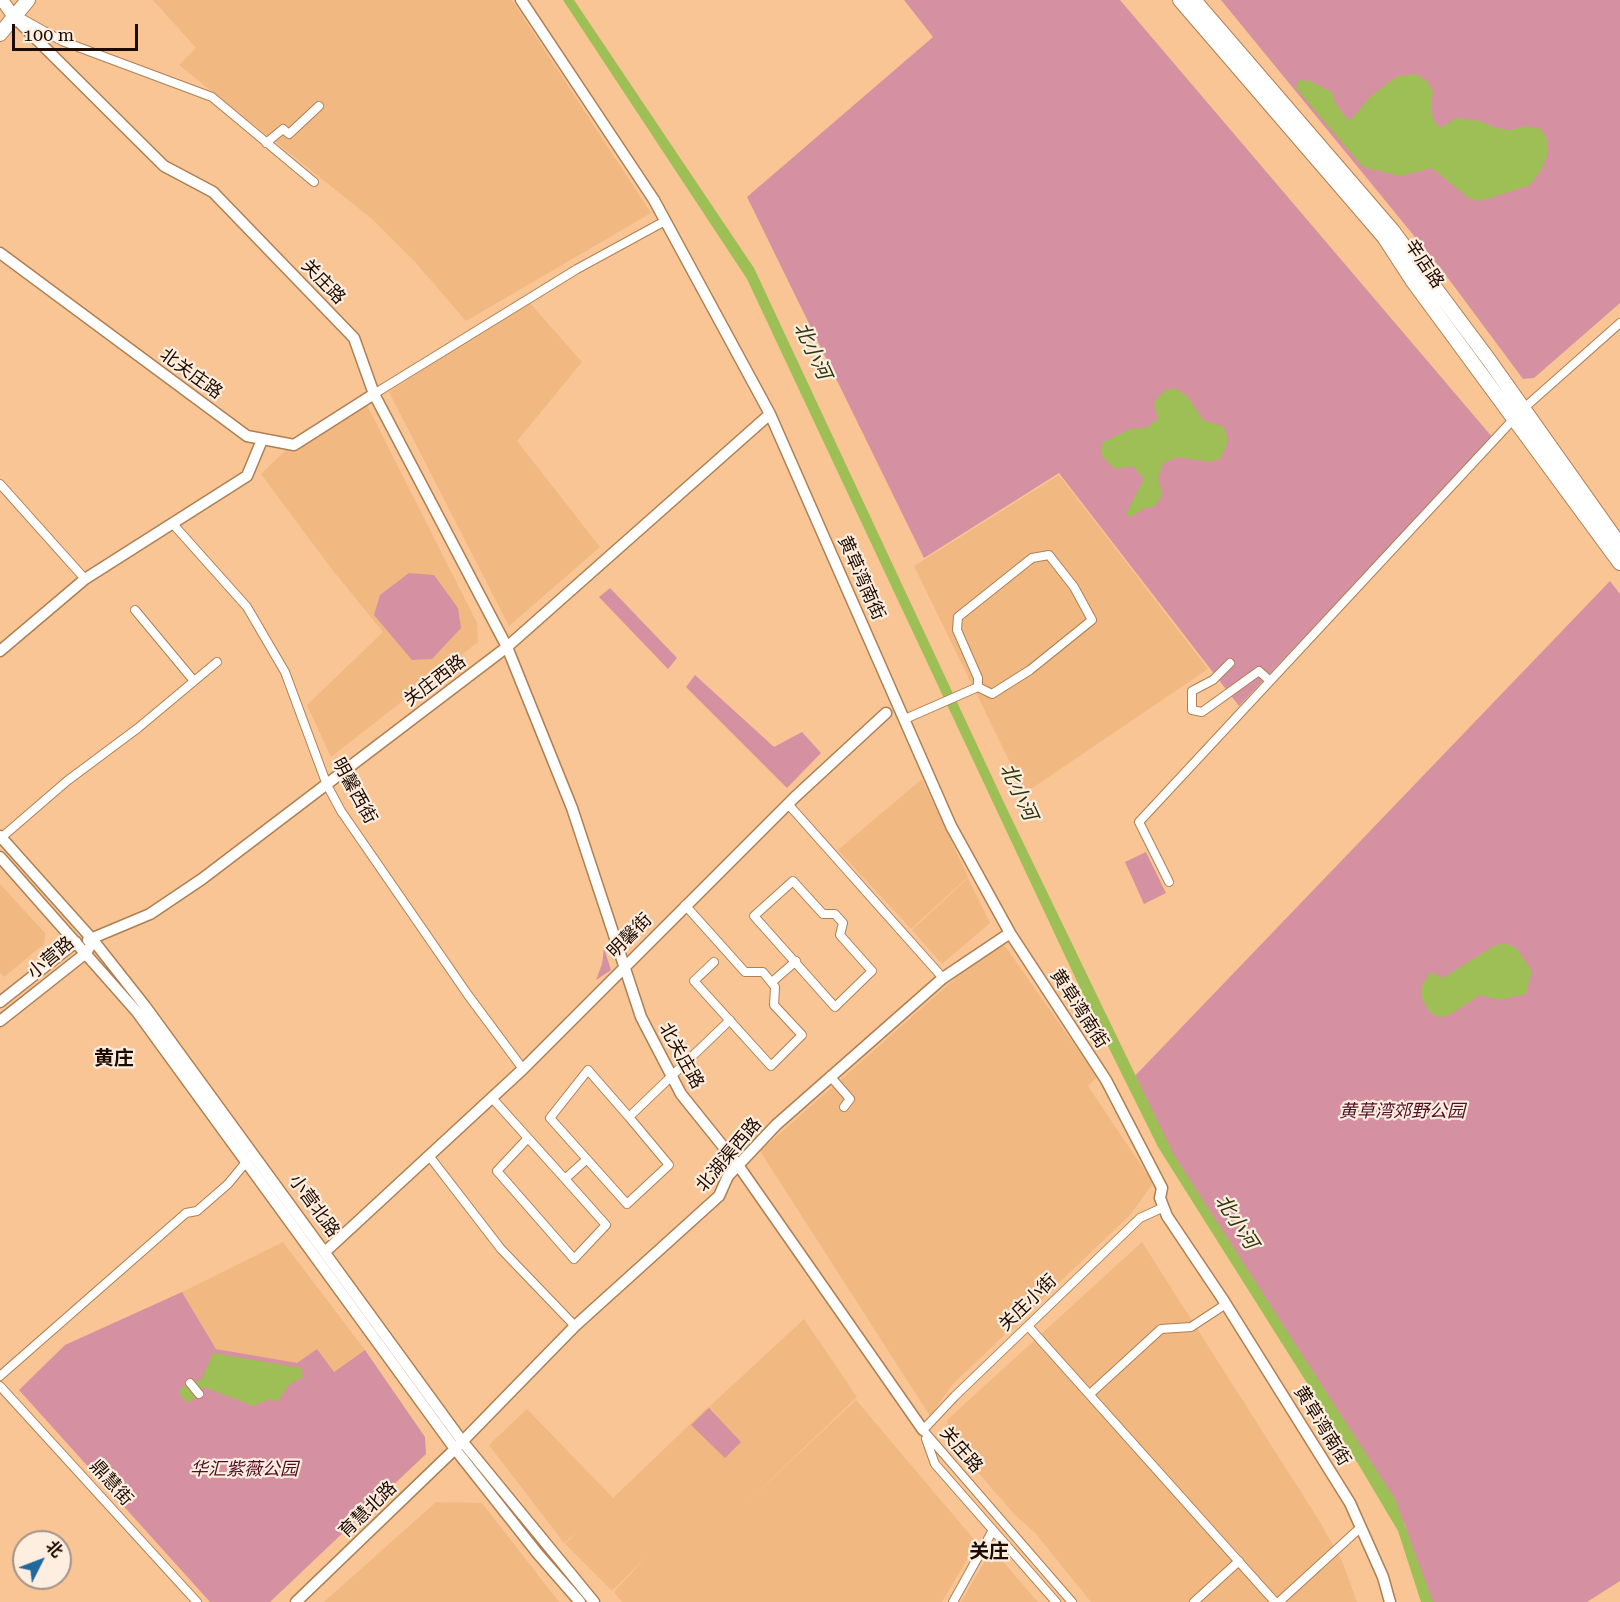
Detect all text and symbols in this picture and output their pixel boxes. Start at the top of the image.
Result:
scale bar [15,12,141,50]
text: 100 m [23,24,74,45]
street label: 辛店路 [1400,236,1448,292]
street label: 关庄路 [296,255,350,309]
water label: 北小河 [788,319,836,383]
street label: 北关庄路 [156,344,226,404]
street label: 黄草湾南街 [833,532,889,624]
street label: 关庄西路 [400,651,470,711]
street label: 明馨西街 [327,754,381,828]
water label: 北小河 [994,760,1042,824]
street label: 明馨街 [603,909,657,963]
street label: 小营路 [23,932,79,984]
street label: 黄草湾南街 [1045,965,1113,1053]
street label: 北关庄路 [654,1019,708,1093]
district label: 黄庄 [94,1047,134,1071]
park label: 黄草湾郊野公园 [1339,1101,1465,1123]
street label: 北湖渠西路 [692,1114,766,1196]
street label: 小营北路 [284,1171,344,1241]
water label: 北小河 [1210,1190,1262,1254]
street label: 关庄小街 [995,1270,1061,1336]
street label: 黄草湾南街 [1289,1382,1355,1470]
street label: 关庄路 [935,1423,987,1477]
street label: 鼎慧街 [85,1456,137,1510]
park label: 华汇紫薇公园 [190,1459,298,1481]
street label: 育慧北路 [335,1477,401,1543]
north arrow [12,1530,72,1590]
text: 北 [42,1537,67,1561]
district label: 关庄 [969,1540,1009,1564]

